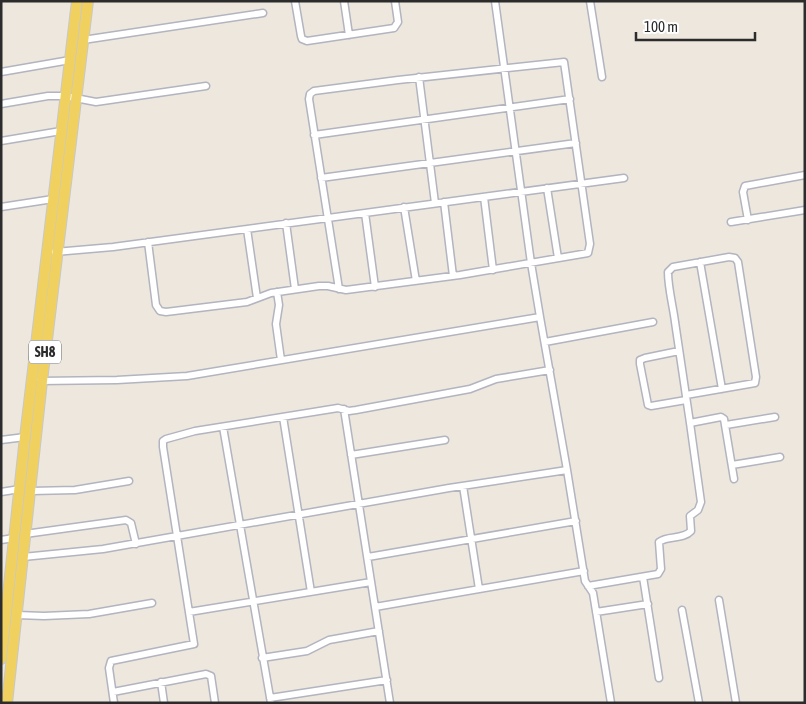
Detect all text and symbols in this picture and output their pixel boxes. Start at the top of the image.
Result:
scale bar [636,10,755,42]
text: 100 m [644,18,678,35]
road number: SH8 [29,341,61,364]

